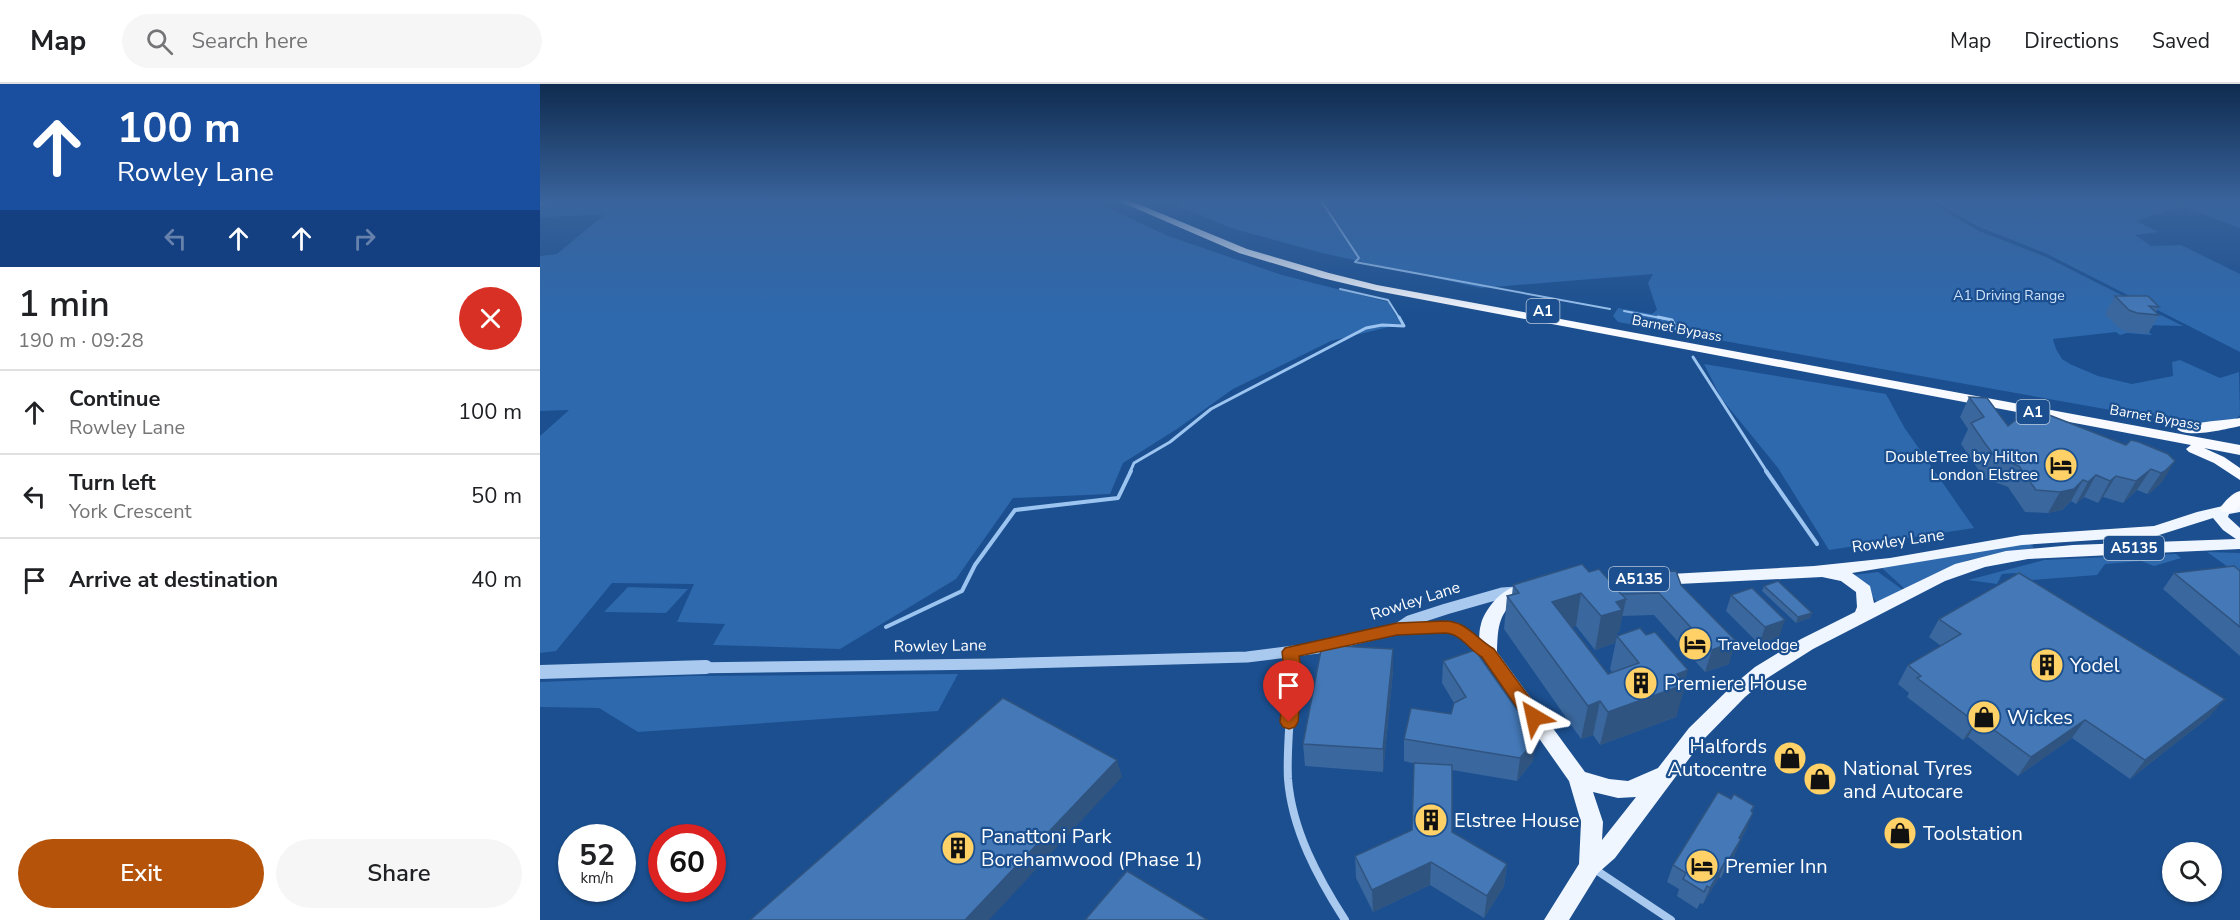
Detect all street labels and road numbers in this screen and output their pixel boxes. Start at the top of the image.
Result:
road number: A1 [1526,299,1560,323]
street label: Barnet Bypass [1630,310,1724,347]
road number: A1 [2016,400,2050,424]
street label: Barnet Bypass [2108,400,2202,435]
street label: Rowley Lane [1851,524,1946,558]
road number: A5135 [2104,536,2164,560]
road number: A5135 [1609,567,1669,591]
street label: Rowley Lane [1368,576,1463,626]
street label: Rowley Lane [893,634,987,658]

